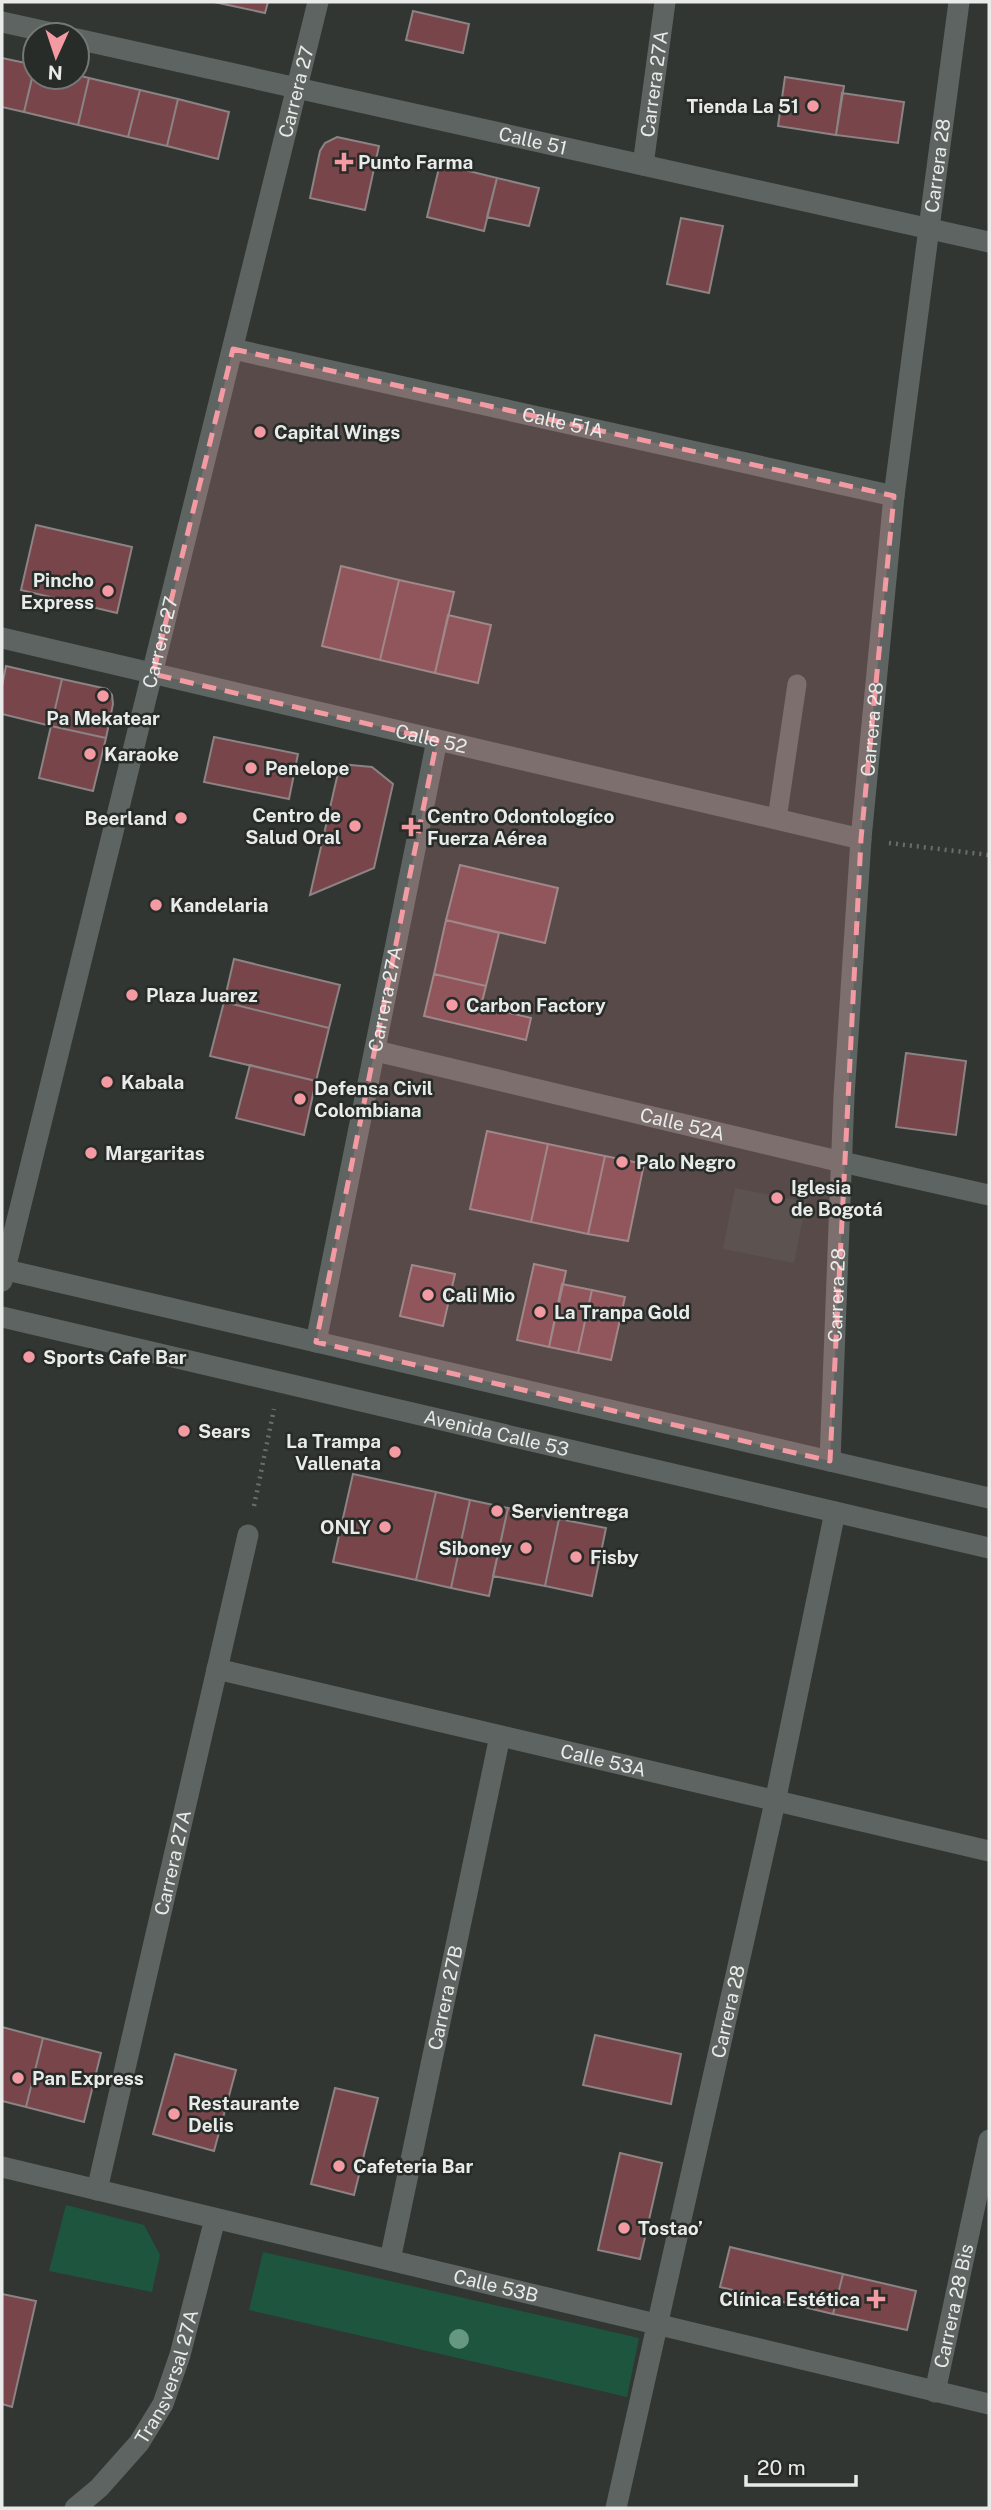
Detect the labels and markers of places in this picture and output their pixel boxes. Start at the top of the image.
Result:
place label: Tienda La 51 [687,95,799,117]
marker: Tienda La 51 [805,98,821,114]
place label: Punto Farma [358,151,473,173]
marker: Punto Farma [336,154,352,170]
place label: Capital Wings [274,421,400,443]
marker: Capital Wings [252,424,268,440]
place label: Pincho Express [21,569,94,613]
marker: Pincho Express [100,583,116,599]
marker: Pa Mekatear [95,688,111,704]
place label: Pa Mekatear [46,707,160,729]
place label: Karaoke [104,743,179,765]
marker: Karaoke [82,746,98,762]
place label: Penelope [265,757,349,779]
marker: Penelope [243,760,259,776]
place label: Centro de Salud Oral [245,804,341,848]
place label: Centro Odontologíco Fuerza Aérea [427,805,614,849]
place label: Beerland [84,807,167,829]
marker: Beerland [173,810,189,826]
marker: Centro Odontologíco Fuerza Aérea [401,817,421,837]
marker: Centro de Salud Oral [347,818,363,834]
place label: Kandelaria [170,894,269,916]
marker: Kandelaria [148,897,164,913]
place label: Plaza Juarez [146,984,258,1006]
marker: Plaza Juarez [124,987,140,1003]
place label: Carbon Factory [466,994,606,1016]
marker: Carbon Factory [444,997,460,1013]
place label: Kabala [121,1071,184,1093]
marker: Kabala [99,1074,115,1090]
place label: Defensa Civil Colombiana [314,1077,433,1121]
marker: Defensa Civil Colombiana [292,1091,308,1107]
place label: Margaritas [105,1142,205,1164]
marker: Margaritas [83,1145,99,1161]
place label: Palo Negro [636,1151,736,1173]
marker: Palo Negro [614,1154,630,1170]
place label: Iglesia de Bogotá [791,1176,883,1220]
marker: Iglesia de Bogotá [769,1190,785,1206]
place label: Cali Mio [442,1284,515,1306]
marker: Cali Mio [420,1287,436,1303]
place label: La Tranpa Gold [554,1301,690,1323]
marker: La Tranpa Gold [532,1304,548,1320]
place label: Sports Cafe Bar [43,1346,187,1368]
marker: Sports Cafe Bar [21,1349,37,1365]
place label: Sears [198,1420,251,1442]
marker: Sears [176,1423,192,1439]
place label: La Trampa Vallenata [286,1430,381,1474]
marker: La Trampa Vallenata [387,1444,403,1460]
place label: Servientrega [511,1500,629,1522]
marker: Servientrega [489,1503,505,1519]
place label: ONLY [320,1516,371,1538]
marker: ONLY [377,1519,393,1535]
place label: Siboney [439,1537,512,1559]
marker: Siboney [518,1540,534,1556]
place label: Fisby [590,1546,639,1568]
marker: Fisby [568,1549,584,1565]
place label: Pan Express [32,2067,144,2089]
marker: Pan Express [10,2070,26,2086]
place label: Restaurante Delis [188,2092,300,2136]
marker: Restaurante Delis [166,2106,182,2122]
place label: Cafeteria Bar [353,2155,473,2177]
marker: Cafeteria Bar [331,2158,347,2174]
place label: Tostao’ [638,2217,703,2239]
marker: Tostao’ [616,2220,632,2236]
place label: Clínica Estética [719,2288,860,2310]
marker: Clínica Estética [866,2289,886,2309]

